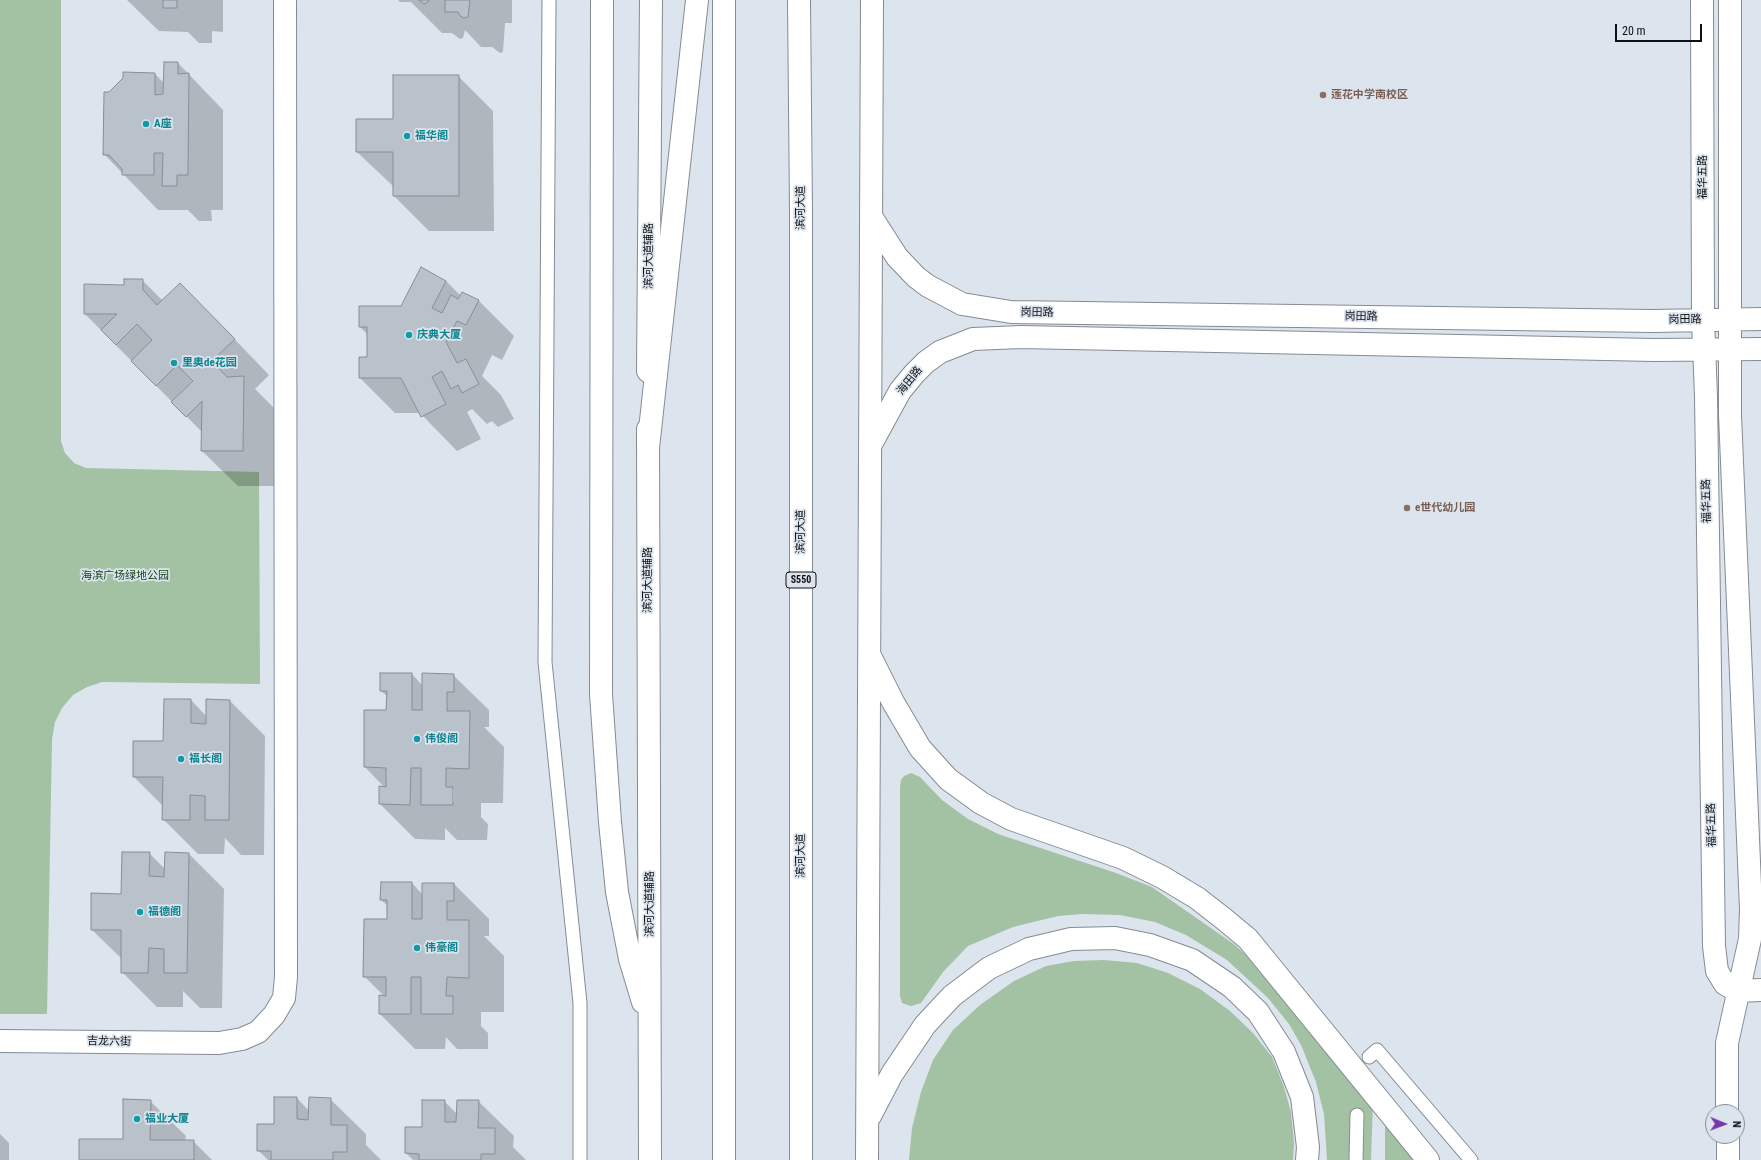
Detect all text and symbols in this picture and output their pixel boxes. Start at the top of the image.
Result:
scale bar [1617,16,1704,42]
text: 20 m [1622,24,1646,38]
place label: 莲花中学南校区 [1331,88,1408,102]
marker: 莲花中学南校区 [1318,90,1328,100]
place label: A座 [154,117,172,131]
marker: A座 [141,119,151,129]
place label: 福华阁 [415,129,448,143]
marker: 福华阁 [402,131,412,141]
street label: 福华五路 [1696,155,1710,199]
street label: 滨河大道 [794,186,808,230]
street label: 滨河大道辅路 [642,223,656,289]
street label: 岗田路 [1020,306,1054,320]
street label: 岗田路 [1344,310,1378,324]
street label: 岗田路 [1668,313,1702,327]
place label: 庆典大厦 [417,328,461,342]
marker: 庆典大厦 [404,330,414,340]
place label: 里奥de花园 [182,356,237,370]
marker: 里奥de花园 [169,358,179,368]
street label: 海田路 [894,364,926,398]
street label: 福华五路 [1700,479,1714,523]
place label: e世代幼儿园 [1415,501,1475,515]
marker: e世代幼儿园 [1402,503,1412,513]
street label: 滨河大道 [794,510,808,554]
street label: 滨河大道辅路 [641,547,655,613]
park label: 海滨广场绿地公园 [81,569,169,583]
road number: S550 [786,572,816,588]
place label: 伟俊阁 [425,732,458,746]
marker: 伟俊阁 [412,734,422,744]
place label: 福长阁 [189,752,222,766]
marker: 福长阁 [176,754,186,764]
street label: 福华五路 [1705,803,1719,847]
street label: 滨河大道 [794,834,808,878]
street label: 滨河大道辅路 [643,871,657,937]
place label: 福德阁 [148,905,181,919]
marker: 福德阁 [135,907,145,917]
place label: 伟豪阁 [425,941,458,955]
marker: 伟豪阁 [412,943,422,953]
street label: 吉龙六街 [87,1035,131,1049]
north arrow [1705,1104,1745,1144]
place label: 福业大厦 [145,1112,189,1126]
marker: 福业大厦 [132,1114,142,1124]
text: N [1730,1121,1743,1128]

